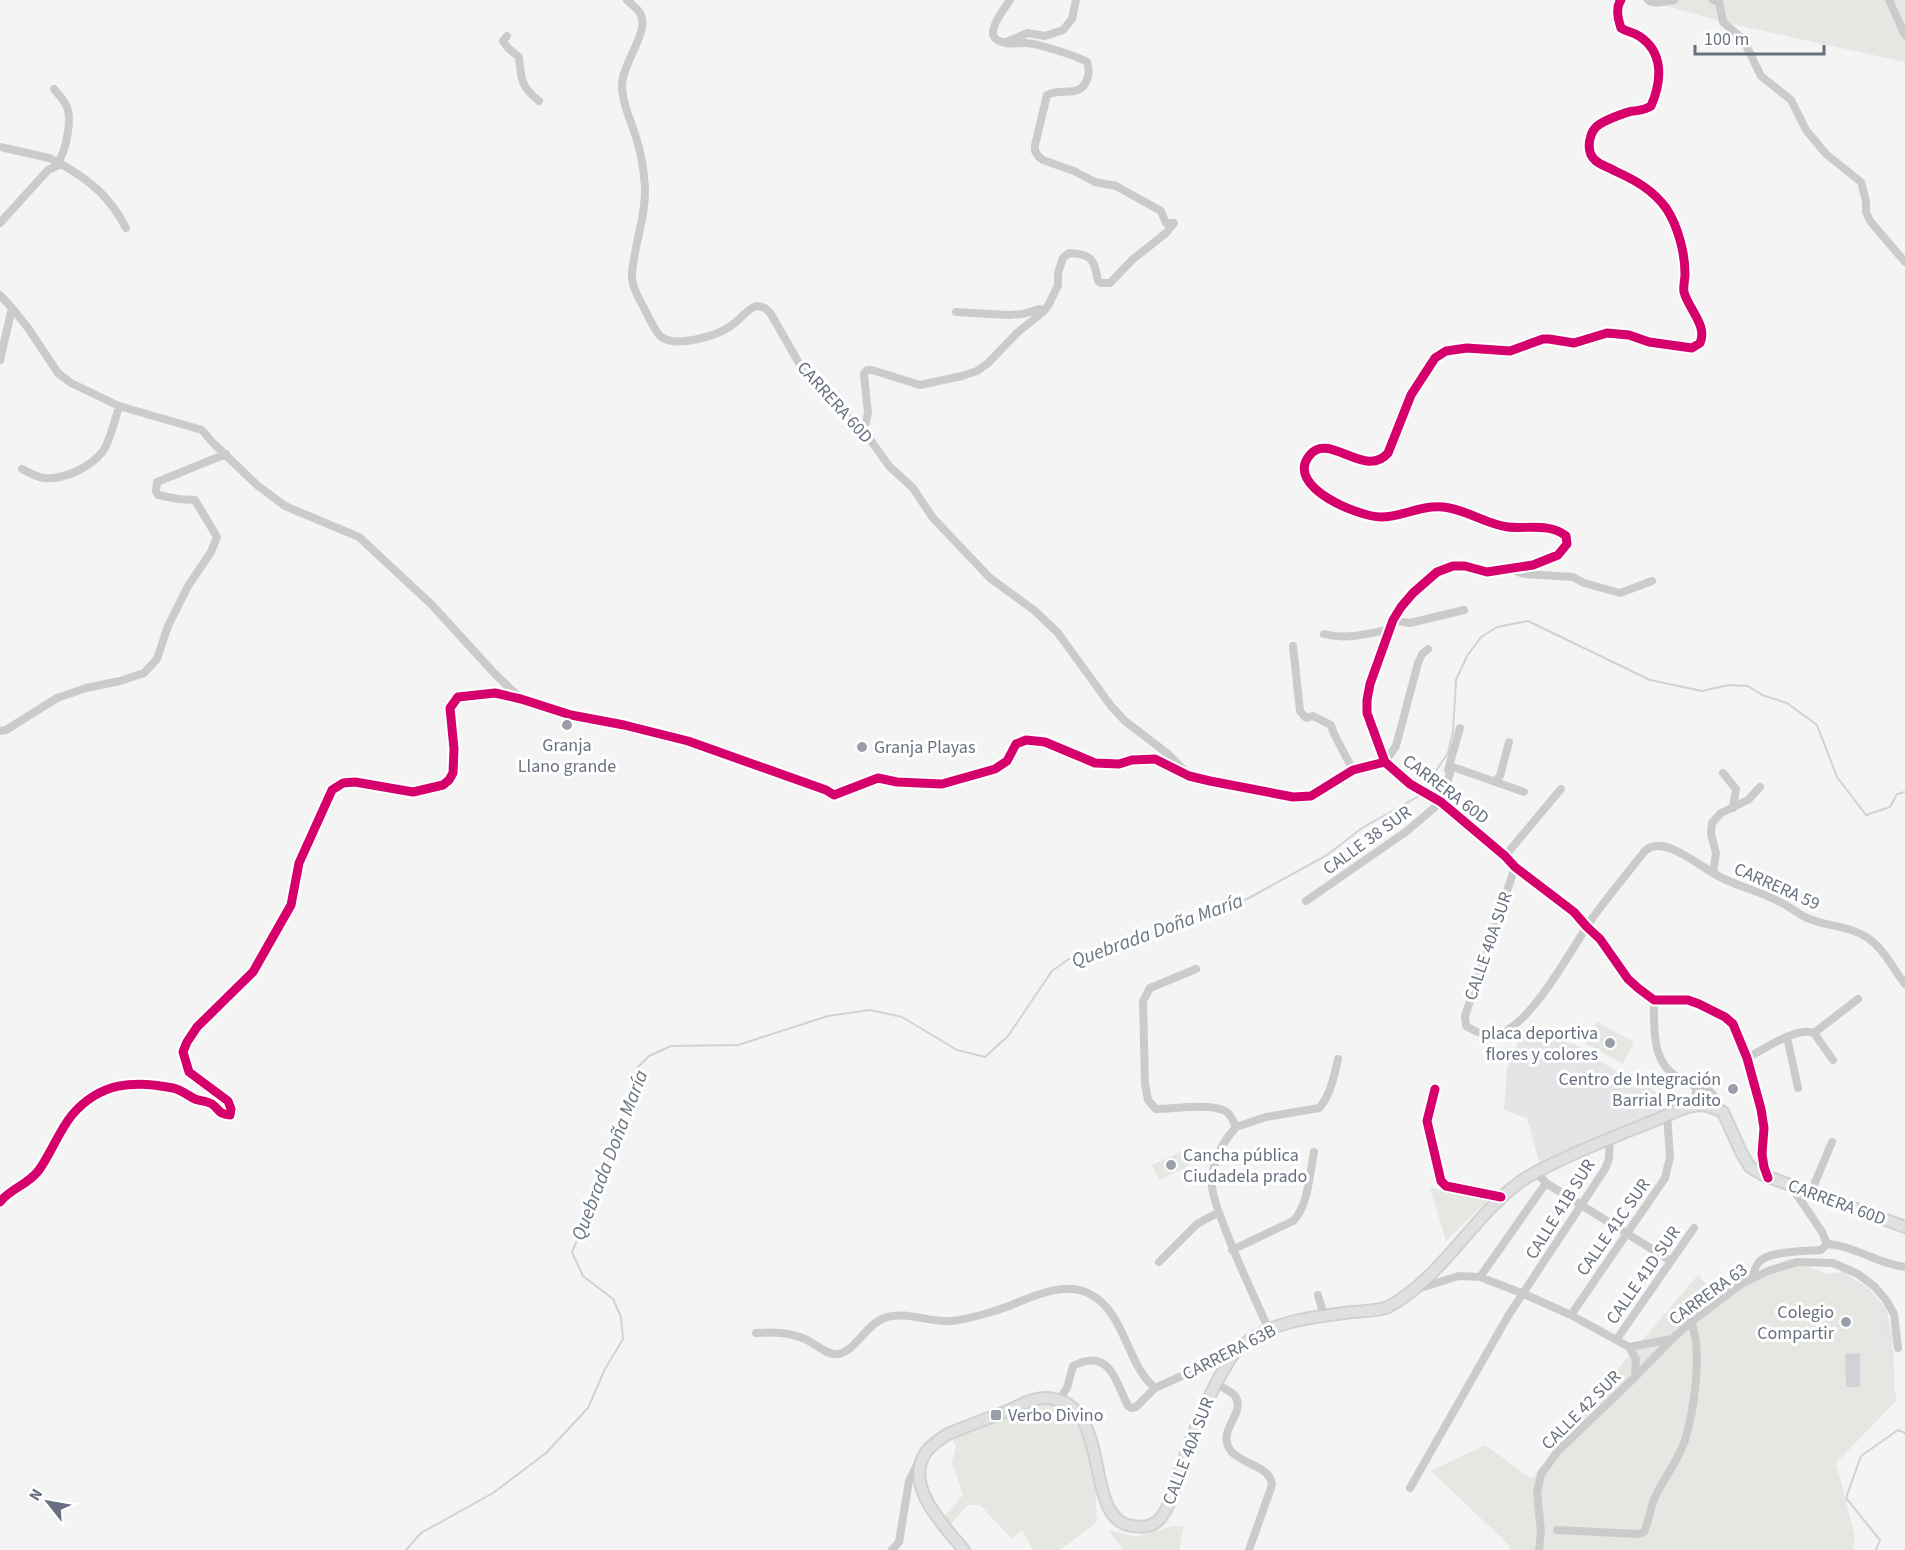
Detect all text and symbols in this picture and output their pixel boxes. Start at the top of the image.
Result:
scale bar [1695,18,1824,56]
text: 100 m [1704,27,1749,52]
street label: CARRERA 60D [791,356,878,449]
marker: Granja Llano grande [560,718,574,732]
place label: Granja Llano grande [518,733,616,779]
place label: Granja Playas [874,735,975,760]
marker: Granja Playas [855,740,869,754]
street label: CARRERA 60D [1397,749,1494,830]
street label: CALLE 38 SUR [1318,800,1417,881]
street label: CARRERA 59 [1730,856,1824,916]
water label: Quebrada Doña María [1068,887,1247,975]
street label: CALLE 40A SUR [1458,888,1519,1004]
place label: placa deportiva flores y colores [1481,1021,1598,1067]
marker: placa deportiva flores y colores [1603,1036,1617,1050]
water label: Quebrada Doña María [564,1066,655,1245]
place label: Centro de Integración Barrial Pradito [1559,1067,1721,1113]
marker: Centro de Integración Barrial Pradito [1726,1082,1740,1096]
place label: Cancha pública Ciudadela prado [1183,1143,1307,1189]
street label: CALLE 41B SUR [1520,1154,1601,1264]
marker: Cancha pública Ciudadela prado [1164,1158,1178,1172]
street label: CALLE 41C SUR [1571,1173,1656,1281]
street label: CARRERA 60D [1784,1173,1889,1232]
street label: CALLE 41D SUR [1600,1221,1687,1329]
street label: CARRERA 63 [1664,1257,1753,1331]
place label: Colegio Compartir [1757,1300,1835,1346]
marker: Colegio Compartir [1839,1315,1853,1329]
street label: CARRERA 63B [1178,1318,1280,1387]
street label: CALLE 42 SUR [1536,1365,1627,1456]
street label: CALLE 40A SUR [1156,1394,1220,1509]
place label: Verbo Divino [1008,1403,1103,1428]
marker: Verbo Divino [989,1408,1003,1422]
north arrow [18,1472,78,1532]
text: N [24,1485,48,1505]

